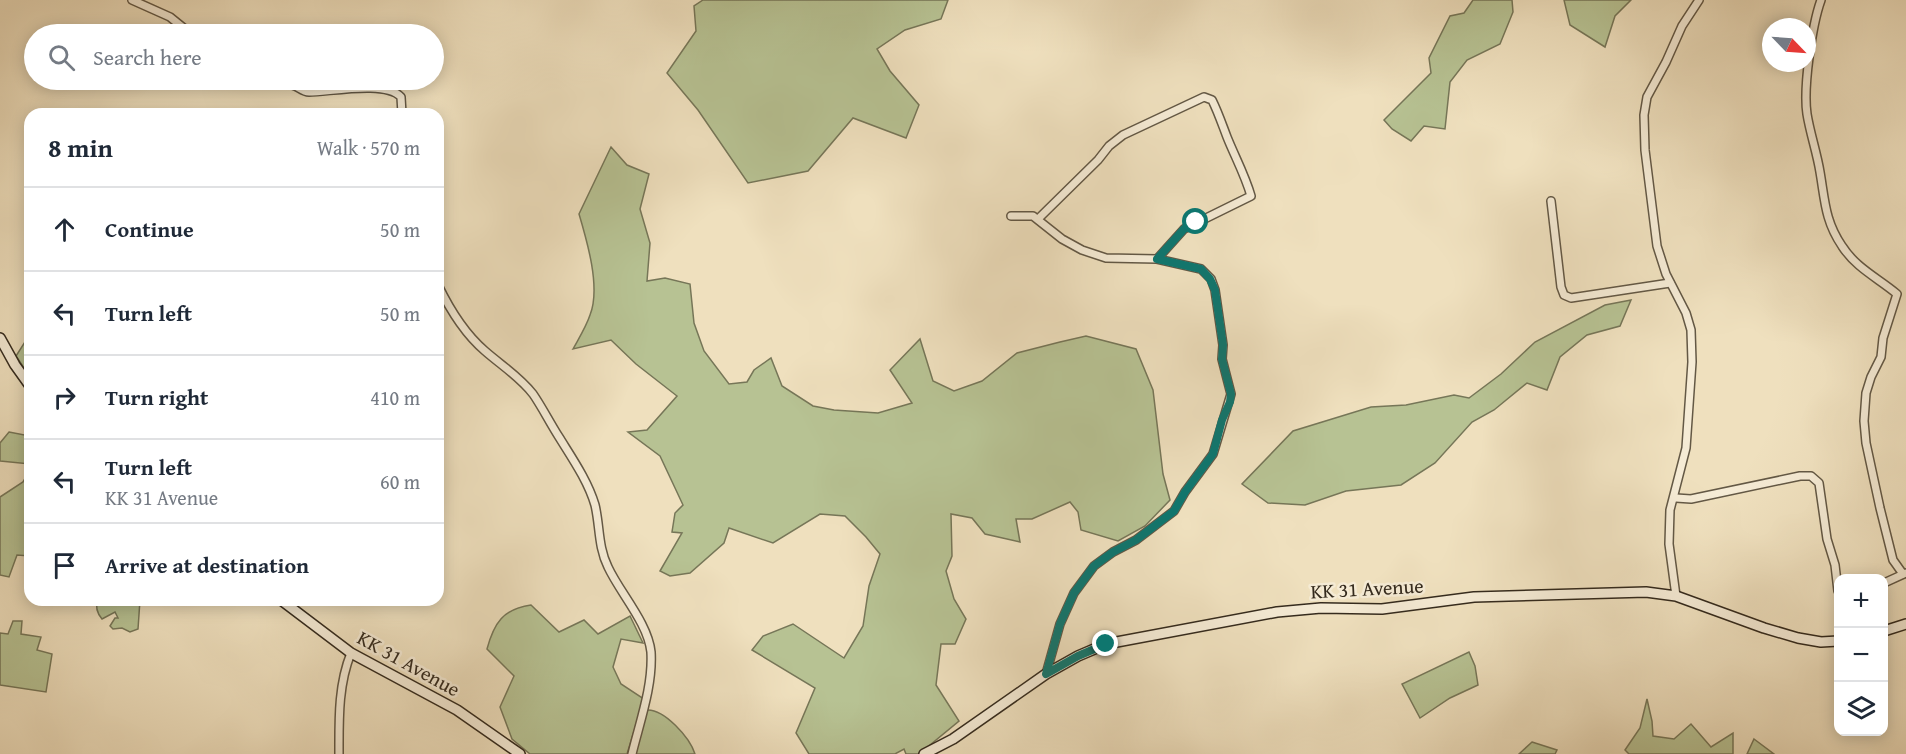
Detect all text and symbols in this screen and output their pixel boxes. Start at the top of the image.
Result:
north arrow [1762,18,1816,72]
search box [24,24,444,90]
icon: search [45,41,78,74]
text: Search here [93,41,202,73]
text: 8 min [48,128,113,167]
text: Walk · 570 m [317,133,420,162]
route start [1182,208,1208,234]
icon: ahead [48,213,81,246]
text: Continue [105,213,194,245]
text: 50 m [380,215,420,244]
icon: left [48,297,81,330]
text: Turn left [105,297,192,329]
text: 50 m [380,299,420,328]
icon: right [48,381,81,414]
text: Turn right [105,381,208,413]
text: 410 m [370,383,420,412]
text: Turn left [105,451,192,483]
icon: left [48,465,81,498]
text: 60 m [380,467,420,496]
text: KK 31 Avenue [105,483,218,512]
icon: arrive [48,549,81,582]
text: Arrive at destination [105,549,309,581]
street label: KK 31 Avenue [1310,571,1424,605]
map controls [1834,574,1888,736]
button: + [1834,574,1888,628]
street label: KK 31 Avenue [352,623,466,703]
button: − [1834,628,1888,682]
route end [1092,630,1118,656]
button: layers [1834,682,1888,736]

